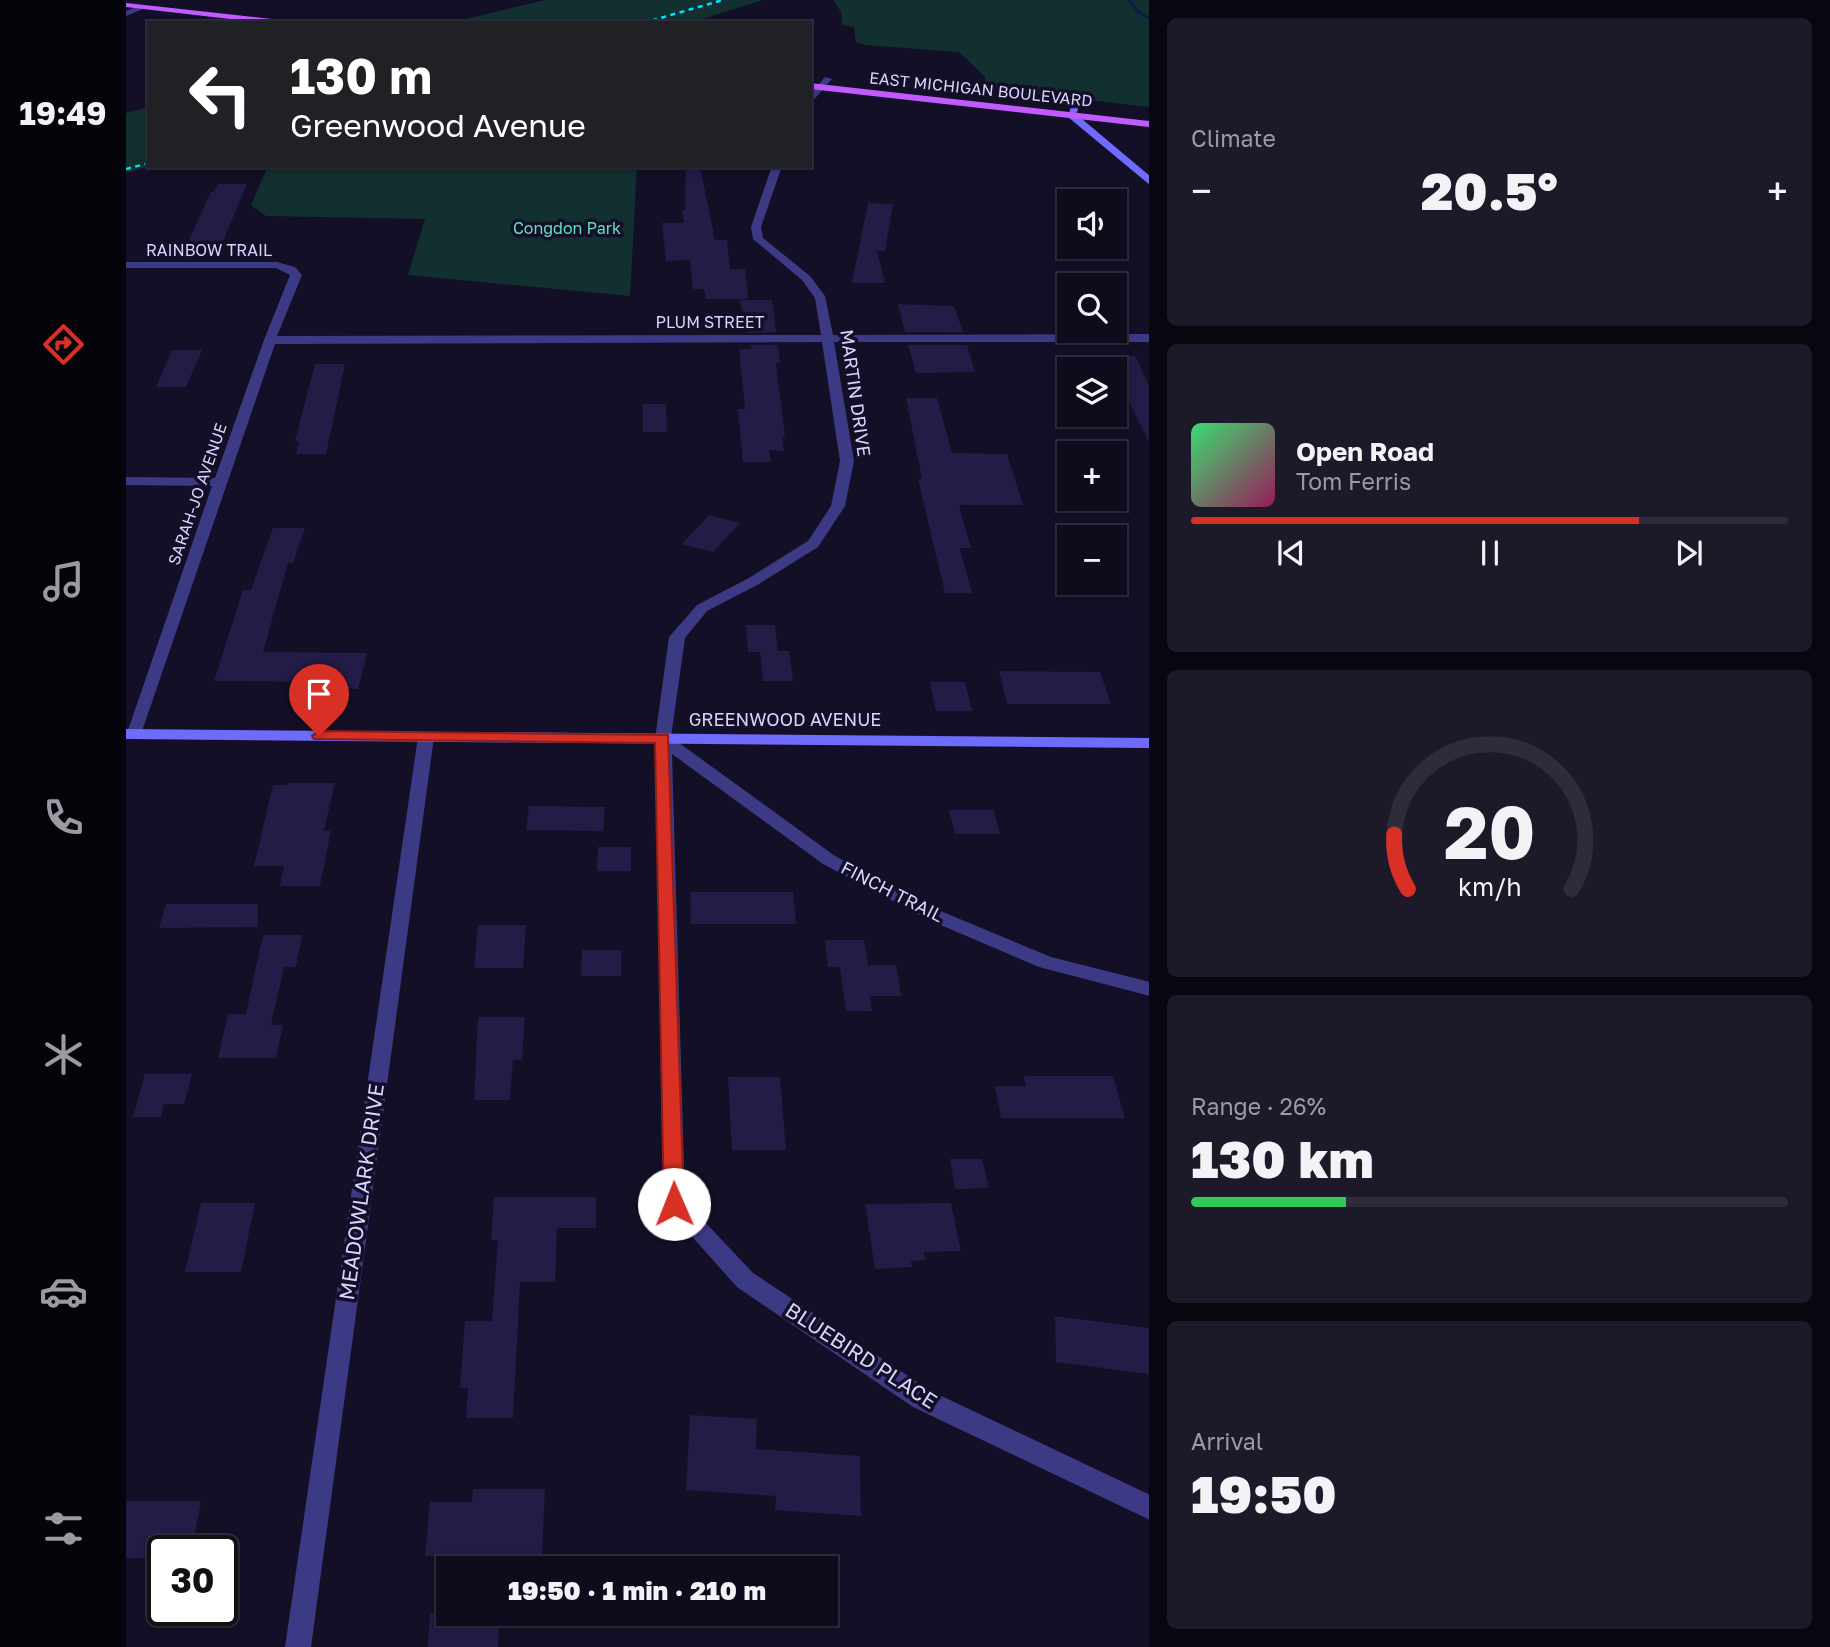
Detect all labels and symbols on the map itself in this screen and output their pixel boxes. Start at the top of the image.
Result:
street label: EAST MICHIGAN BOULEVARD [868,67,1094,111]
park label: Congdon Park [513,218,621,238]
street label: RAINBOW TRAIL [146,240,272,260]
street label: PLUM STREET [655,312,765,332]
street label: MARTIN DRIVE [836,328,876,458]
street label: SARAH-JO AVENUE [163,420,231,568]
pin [289,664,349,736]
street label: GREENWOOD AVENUE [689,708,881,730]
street label: FINCH TRAIL [838,856,947,926]
street label: MEADOWLARK DRIVE [333,1082,389,1302]
position arrow [637,1167,711,1241]
street label: BLUEBIRD PLACE [781,1296,942,1414]
speed limit sign: 30 [147,1535,238,1626]

